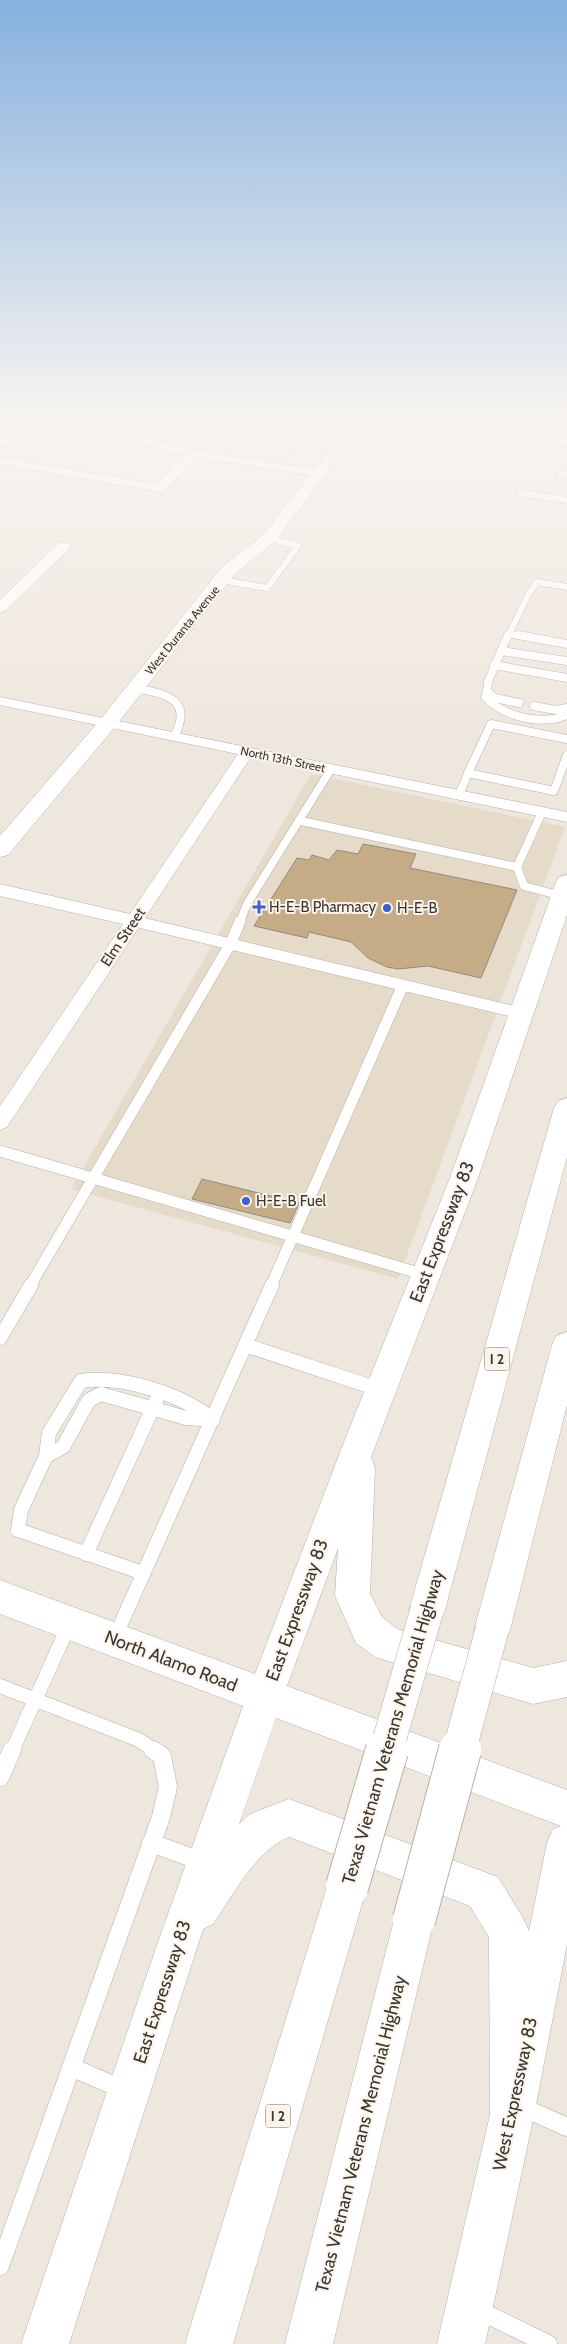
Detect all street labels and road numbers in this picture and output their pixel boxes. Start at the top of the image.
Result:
street label: West Duranta Avenue [141,582,223,678]
street label: North 13th Street [239,743,327,775]
street label: Elm Street [97,904,149,970]
street label: East Expressway 83 [405,1158,479,1306]
road number: I 2 [484,1348,510,1370]
street label: East Expressway 83 [261,1536,333,1684]
street label: Texas Vietnam Veterans Memorial Highway [337,1567,449,1887]
street label: North Alamo Road [101,1626,241,1696]
street label: East Expressway 83 [128,1918,196,2066]
street label: Texas Vietnam Veterans Memorial Highway [311,1973,411,2295]
street label: West Expressway 83 [488,2015,542,2173]
road number: I 2 [266,2104,290,2128]

